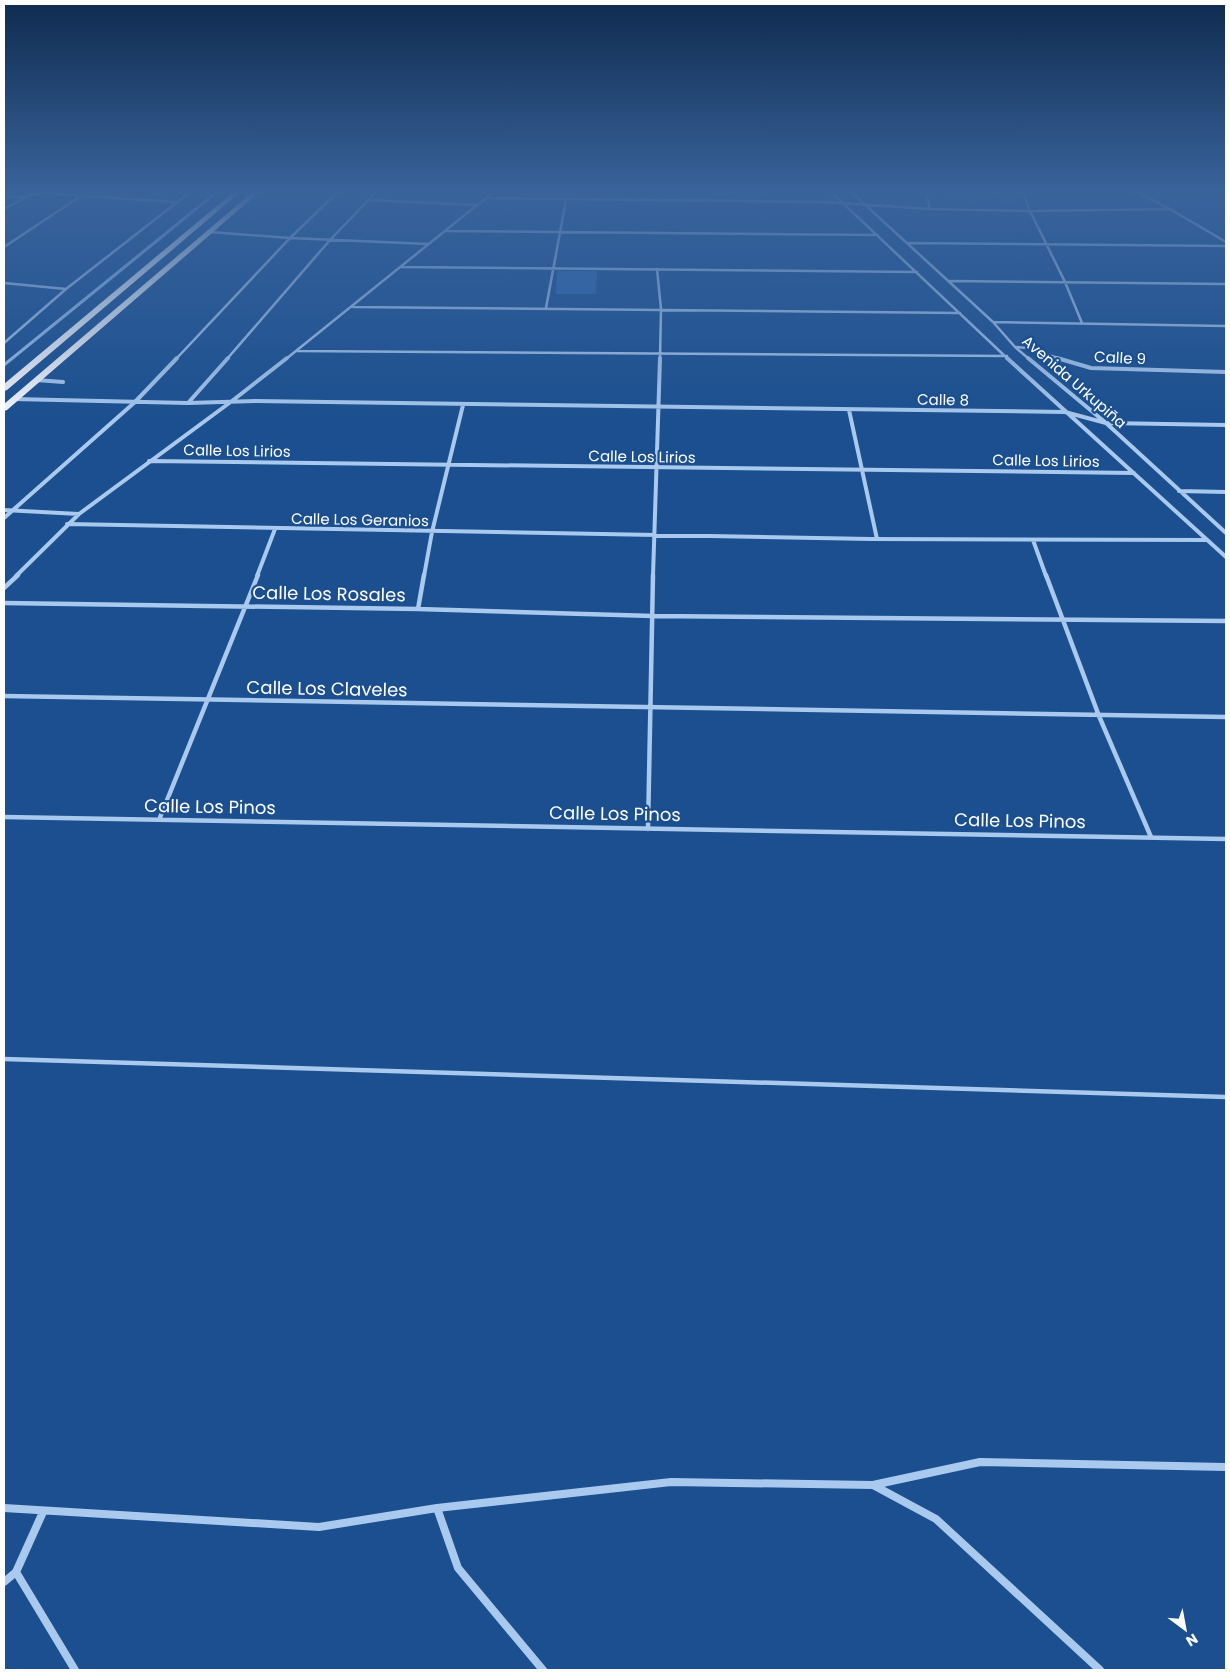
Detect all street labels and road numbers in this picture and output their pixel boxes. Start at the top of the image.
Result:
street label: Avenida Urkupiña [1018,330,1131,433]
street label: Calle 9 [1094,346,1146,369]
street label: Calle 8 [917,389,969,410]
street label: Calle Los Lirios [183,439,291,462]
street label: Calle Los Lirios [588,445,696,468]
street label: Calle Los Lirios [992,449,1100,472]
street label: Calle Los Geranios [291,508,429,531]
street label: Calle Los Rosales [252,580,406,607]
street label: Calle Los Claveles [246,675,408,702]
street label: Calle Los Pinos [144,793,276,820]
street label: Calle Los Pinos [549,800,681,827]
street label: Calle Los Pinos [954,807,1086,834]

